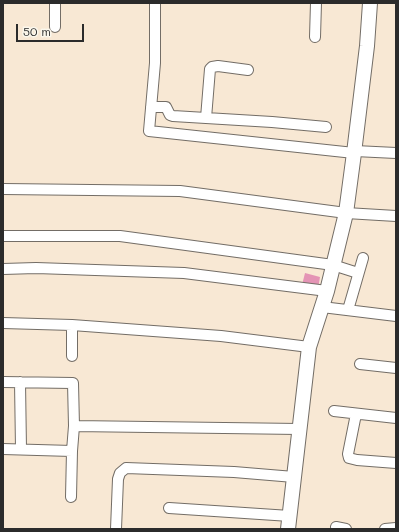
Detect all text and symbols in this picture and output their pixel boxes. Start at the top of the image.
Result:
scale bar [18,16,86,42]
text: 50 m [23,23,51,39]

